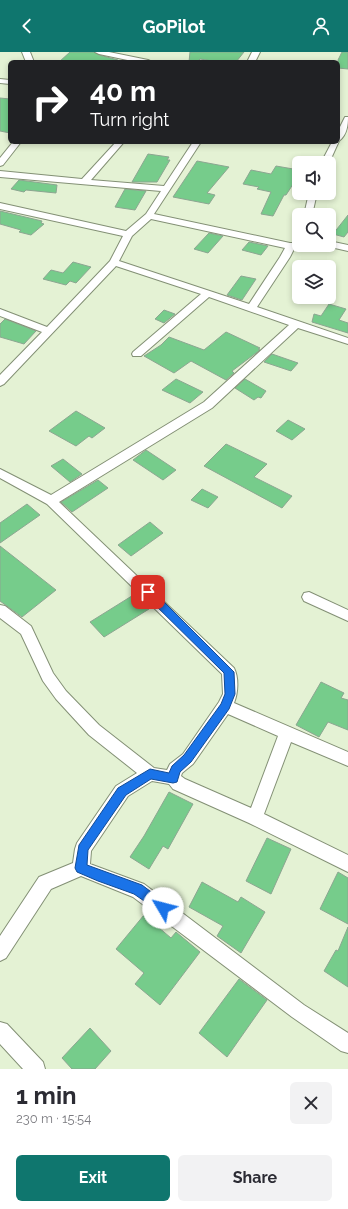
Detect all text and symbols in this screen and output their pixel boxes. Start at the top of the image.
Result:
icon: back [16,15,38,37]
icon: person [310,15,332,37]
text: GoPilot [143,16,205,37]
text: 40 m [90,75,156,108]
icon: right [24,76,76,128]
text: Turn right [90,109,169,130]
map controls [292,156,336,304]
button: sound [292,156,336,200]
button: search [292,208,336,252]
button: layers [292,260,336,304]
pin [131,575,165,609]
icon: arrive [137,581,159,603]
position arrow [142,887,184,929]
text: 1 min [16,1081,77,1110]
button: close [290,1082,332,1124]
text: 230 m · 15:54 [16,1111,91,1126]
button: Exit [16,1155,170,1201]
button: Share [178,1155,332,1201]

